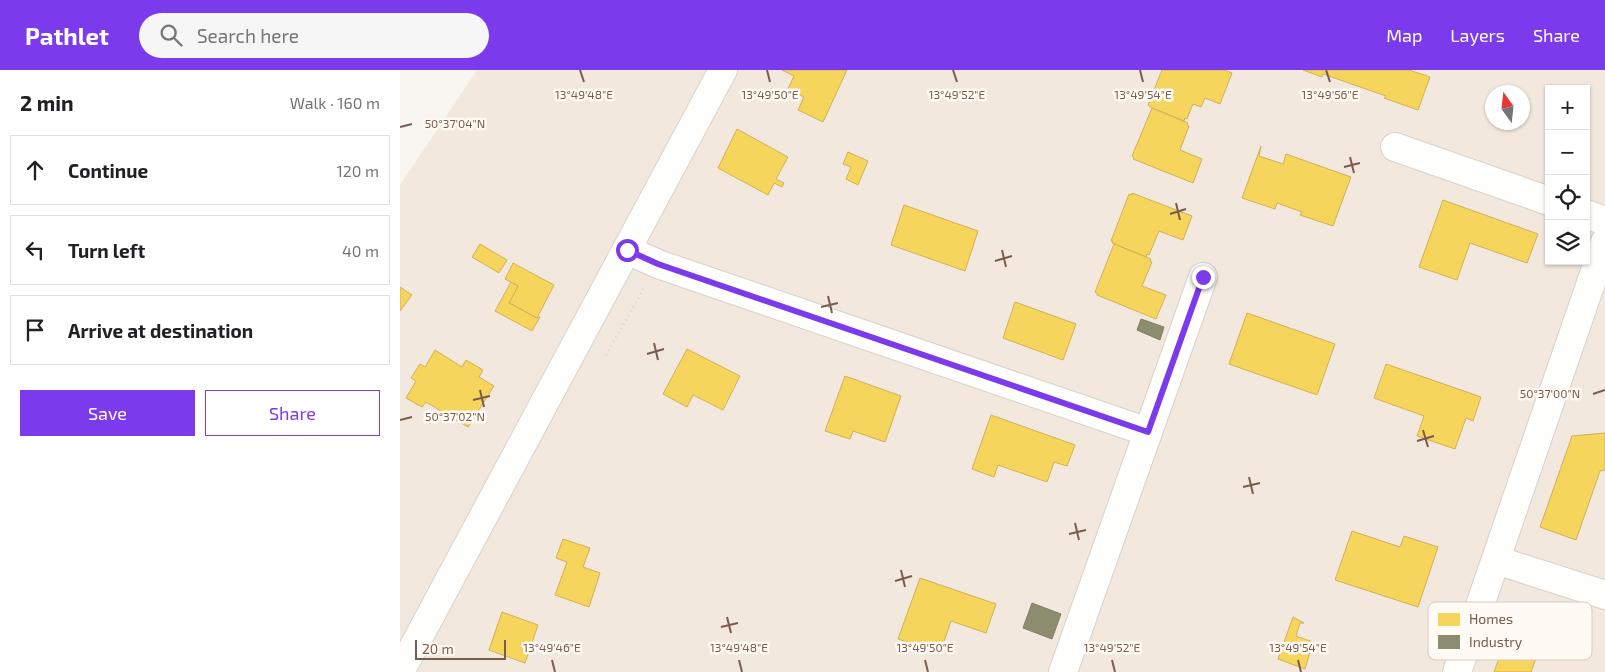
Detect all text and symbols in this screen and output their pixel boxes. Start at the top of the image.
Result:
search box [139,13,489,58]
text: Pathlet [25,21,109,50]
icon: search [157,21,185,49]
text: Search here [197,24,299,47]
text: Map [1386,24,1422,46]
text: Layers [1450,24,1505,46]
text: Share [1533,24,1580,46]
north arrow [1485,85,1530,130]
map controls [1545,85,1590,265]
button: + [1545,85,1590,130]
text: 13°49'48"E [555,87,613,101]
text: 13°49'50"E [741,87,799,101]
text: 13°49'52"E [929,87,986,101]
text: 13°49'54"E [1114,87,1172,101]
text: 13°49'56"E [1302,87,1359,101]
text: 2 min [20,90,74,115]
text: Walk · 160 m [290,93,380,112]
text: 50°37'04"N [425,116,485,130]
button: − [1545,130,1590,175]
icon: ahead [21,156,49,184]
text: Continue [68,159,148,182]
text: 120 m [336,161,379,180]
button: locate [1545,175,1590,220]
button: layers [1545,220,1590,265]
icon: left [21,236,49,264]
text: Turn left [68,239,145,262]
route start [616,239,639,262]
text: 40 m [342,241,379,260]
route end [1192,266,1215,289]
icon: arrive [21,316,49,344]
text: Arrive at destination [68,319,253,342]
text: 50°37'00"N [1520,386,1580,400]
button: Save [20,390,195,436]
button: Share [205,390,380,436]
text: 50°37'02"N [425,409,485,423]
legend [1428,602,1592,660]
text: Homes [1469,610,1513,627]
text: Industry [1469,633,1523,650]
scale bar [415,637,506,660]
text: 20 m [422,640,454,657]
text: 13°49'46"E [523,640,581,654]
text: 13°49'48"E [710,640,768,654]
text: 13°49'50"E [896,640,954,654]
text: 13°49'52"E [1084,640,1141,654]
text: 13°49'54"E [1269,640,1327,654]

